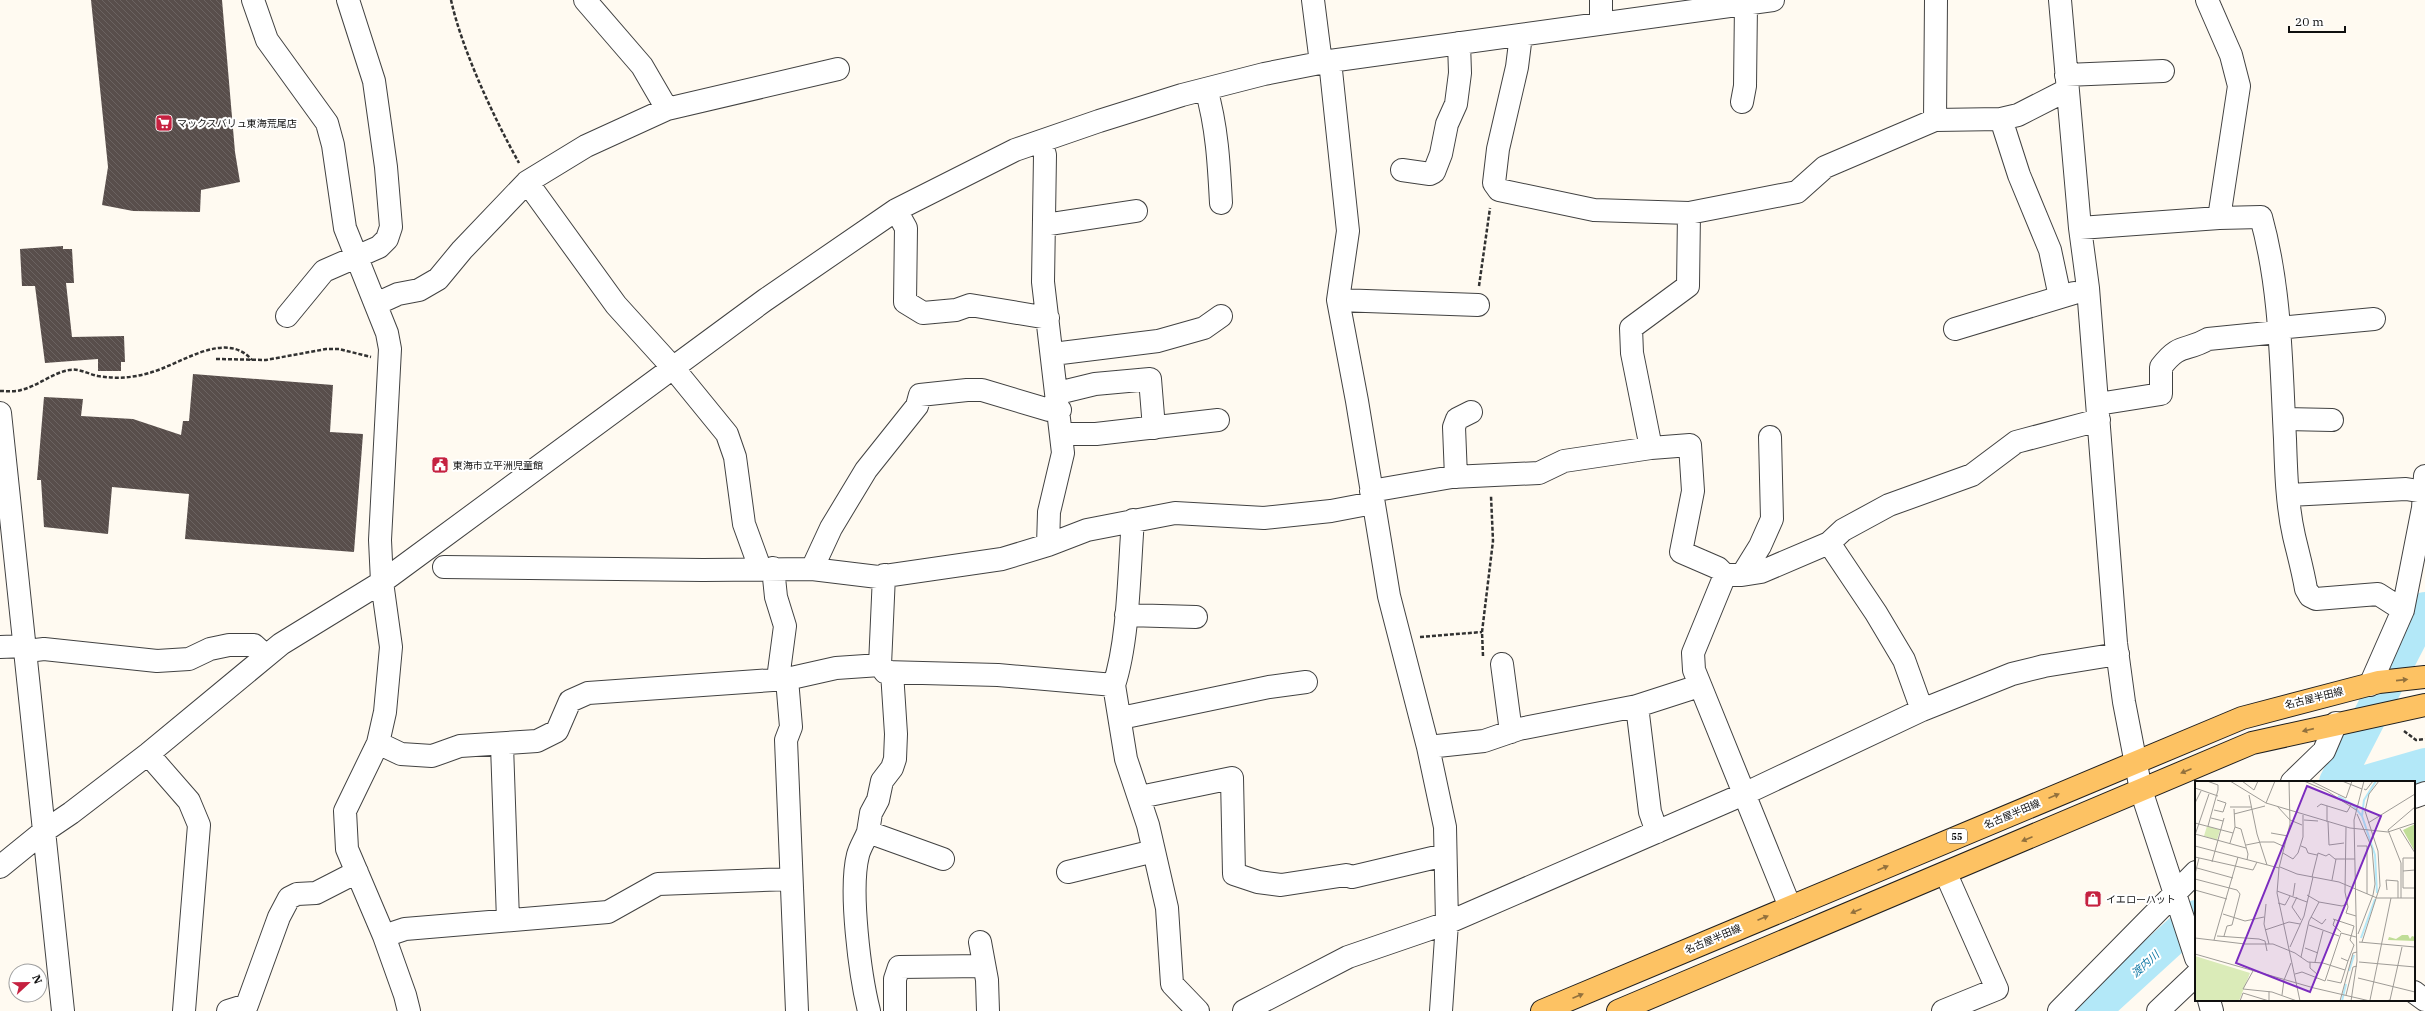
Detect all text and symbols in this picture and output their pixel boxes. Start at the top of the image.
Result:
scale bar [2289,8,2345,34]
text: 20 m [2295,14,2324,29]
supermarket icon: マックスバリュ東海荒尾店 [154,113,174,133]
place label: マックスバリュ東海荒尾店 [177,117,297,130]
public building icon: 東海市立平洲児童館 [430,455,450,475]
place label: 東海市立平洲児童館 [453,459,543,472]
one-way arrow [2396,676,2408,683]
street label: 名古屋半田線 [2283,684,2345,712]
one-way arrow [2302,727,2315,733]
one-way arrow [2180,768,2191,774]
inset map [2195,781,2415,1001]
one-way arrow [2048,793,2060,799]
street label: 名古屋半田線 [1982,796,2042,832]
road number: 55 [1947,829,1967,843]
one-way arrow [2021,836,2033,842]
one-way arrow [1877,865,1888,871]
shop icon: イエローハット [2083,889,2103,909]
place label: イエローハット [2106,893,2176,906]
one-way arrow [1850,909,1862,915]
one-way arrow [1757,915,1769,921]
street label: 名古屋半田線 [1683,921,1743,957]
water label: 渡内川 [2128,947,2163,980]
north arrow [8,963,48,1003]
text: N [29,973,46,986]
one-way arrow [1573,993,1584,999]

